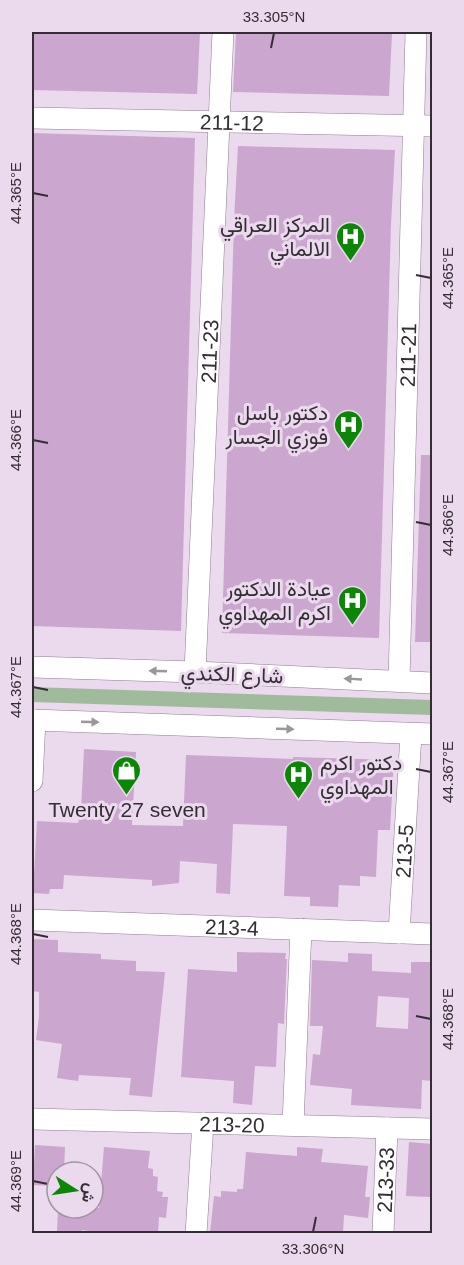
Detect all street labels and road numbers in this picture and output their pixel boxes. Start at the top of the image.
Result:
street label: 211-12 [200,110,264,134]
street label: 211-23 [196,319,222,384]
street label: 211-21 [395,323,420,387]
street label: شارع الكندي [180,661,284,693]
street label: 213-5 [391,824,417,879]
street label: 213-4 [205,915,259,939]
street label: 213-20 [199,1112,265,1136]
street label: 213-33 [372,1147,398,1213]

